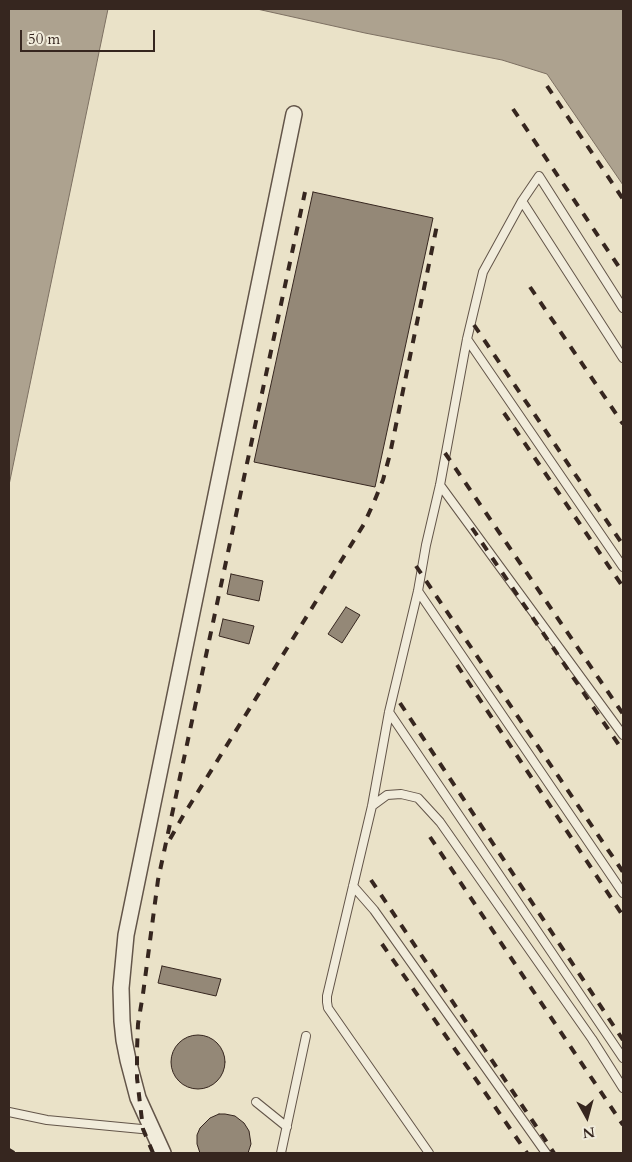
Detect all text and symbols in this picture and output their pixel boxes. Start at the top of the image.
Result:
scale bar [22,20,158,52]
text: 50 m [28,29,60,49]
north arrow [562,1092,612,1142]
text: N [582,1122,596,1143]

